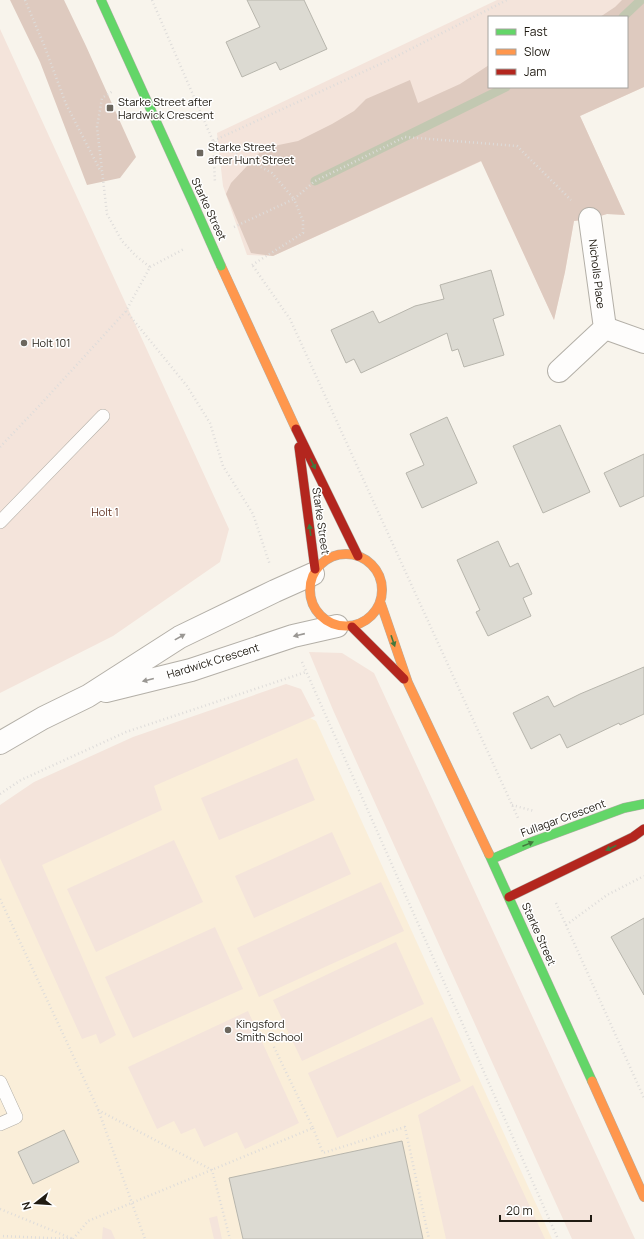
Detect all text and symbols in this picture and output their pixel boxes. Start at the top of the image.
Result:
legend [488,16,628,88]
text: Fast [524,23,548,40]
text: Slow [524,43,550,60]
text: Jam [524,63,546,80]
place label: Starke Street after Hardwick Crescent [118,94,214,122]
marker: Starke Street after Hardwick Crescent [105,103,115,113]
place label: Starke Street after Hunt Street [208,139,294,167]
marker: Starke Street after Hunt Street [195,148,205,158]
street label: Starke Street [188,175,231,243]
street label: Nicholls Place [586,238,609,310]
place label: Holt 101 [32,335,71,350]
marker: Holt 101 [19,338,29,348]
one-way arrow [310,458,316,469]
street label: Starke Street [309,486,334,555]
park label: Holt 1 [91,504,119,519]
one-way arrow [307,524,313,536]
one-way arrow [293,632,305,638]
one-way arrow [175,634,186,641]
one-way arrow [391,636,397,648]
street label: Hardwick Crescent [165,639,261,682]
one-way arrow [142,678,154,684]
street label: Fullagar Crescent [518,795,607,840]
one-way arrow [522,840,534,846]
one-way arrow [605,845,616,851]
street label: Starke Street [519,900,560,968]
place label: Kingsford Smith School [236,1016,303,1044]
marker: Kingsford Smith School [223,1025,233,1035]
north arrow [16,1183,56,1223]
scale bar [500,1197,591,1223]
text: N [18,1200,34,1212]
text: 20 m [506,1202,533,1219]

